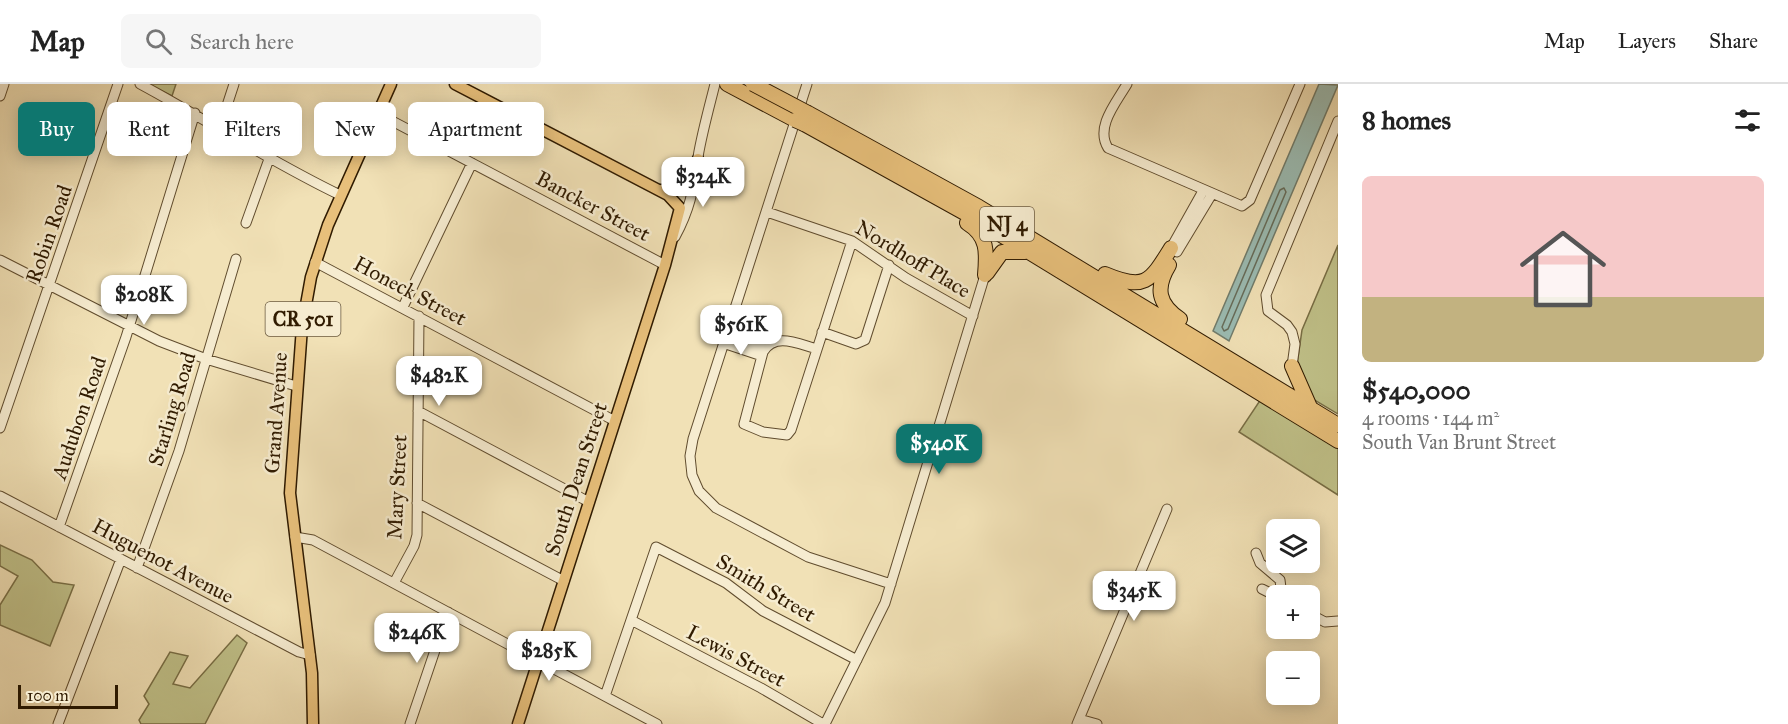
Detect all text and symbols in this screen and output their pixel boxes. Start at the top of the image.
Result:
search box [121,14,541,68]
text: Map [30,24,85,59]
icon: search [142,25,175,58]
text: Search here [190,28,294,55]
text: Map [1544,28,1585,54]
text: Layers [1618,28,1676,54]
text: Share [1709,28,1758,54]
chip: Buy [18,102,95,156]
chip: Rent [107,102,191,156]
chip: Filters [203,102,302,156]
chip: New [314,102,396,156]
chip: Apartment [408,102,544,156]
text: 8 homes [1362,104,1451,136]
icon: filters [1731,104,1764,137]
pin: $324K [661,157,745,208]
text: $324K [675,164,731,188]
street label: Bancker Street [531,165,655,247]
street label: Robin Road [20,181,78,286]
road number: NJ 4 [980,207,1034,241]
street label: Nordhoff Place [851,214,976,304]
icon: home [1509,215,1617,323]
street label: Honeck Street [349,250,471,332]
pin: $208K [102,275,186,326]
text: $208K [115,282,173,306]
road number: CR 501 [266,302,340,336]
pin: $561K [699,305,783,356]
text: $561K [714,312,768,336]
street label: Starling Road [142,348,202,469]
street label: Grand Avenue [259,351,293,475]
street label: Audubon Road [45,353,112,484]
pin: $482K [397,356,481,407]
text: $482K [410,363,468,387]
text: $540,000 [1362,374,1471,406]
street label: South Dean Street [539,398,613,559]
text: 4 rooms · 144 m² [1362,406,1499,430]
pin: $540K [897,424,981,475]
text: South Van Brunt Street [1362,430,1556,454]
text: $540K [910,431,968,455]
street label: Mary Street [381,433,413,540]
street label: Huguenot Avenue [88,513,238,609]
map controls [1266,519,1320,705]
button: layers [1266,519,1320,573]
street label: Smith Street [712,548,821,628]
pin: $345K [1092,571,1176,622]
text: $345K [1107,578,1161,602]
button: + [1266,585,1320,639]
pin: $246K [375,613,459,664]
street label: Lewis Street [682,619,790,693]
text: $246K [388,620,446,644]
pin: $285K [507,631,591,682]
text: $285K [521,638,577,662]
button: − [1266,651,1320,705]
scale bar [18,682,118,710]
text: 100 m [27,686,69,705]

